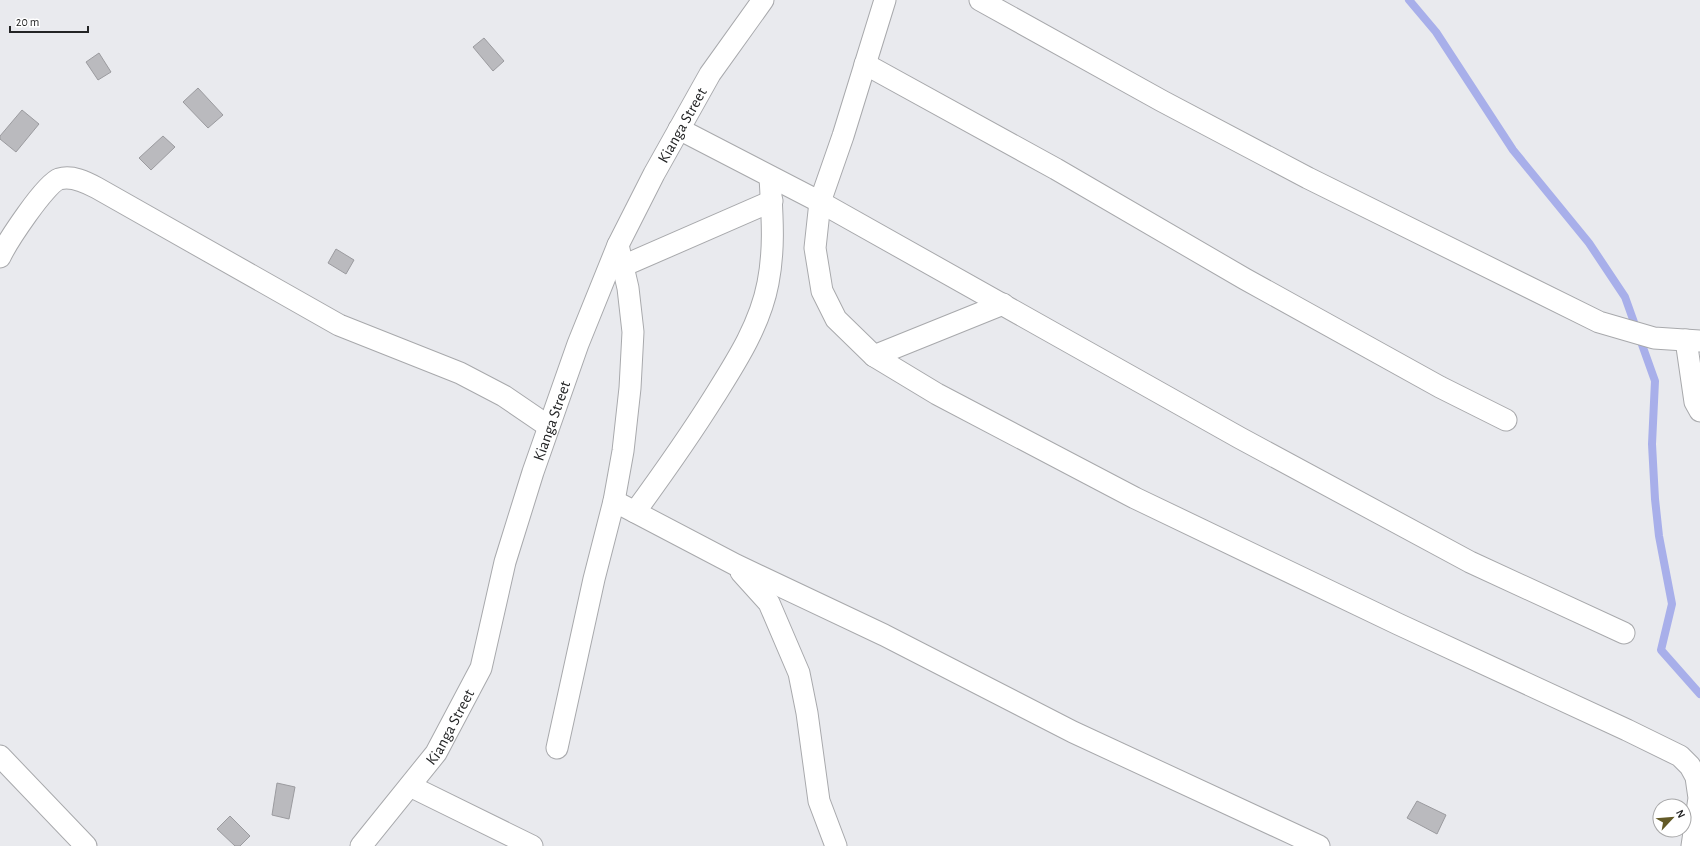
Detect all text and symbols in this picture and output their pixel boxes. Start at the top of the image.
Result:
scale bar [10,8,88,34]
text: 20 m [16,16,39,28]
street label: Kianga Street [655,85,710,166]
street label: Kianga Street [531,379,573,463]
street label: Kianga Street [423,687,477,768]
north arrow [1652,798,1692,838]
text: N [1674,808,1687,820]

